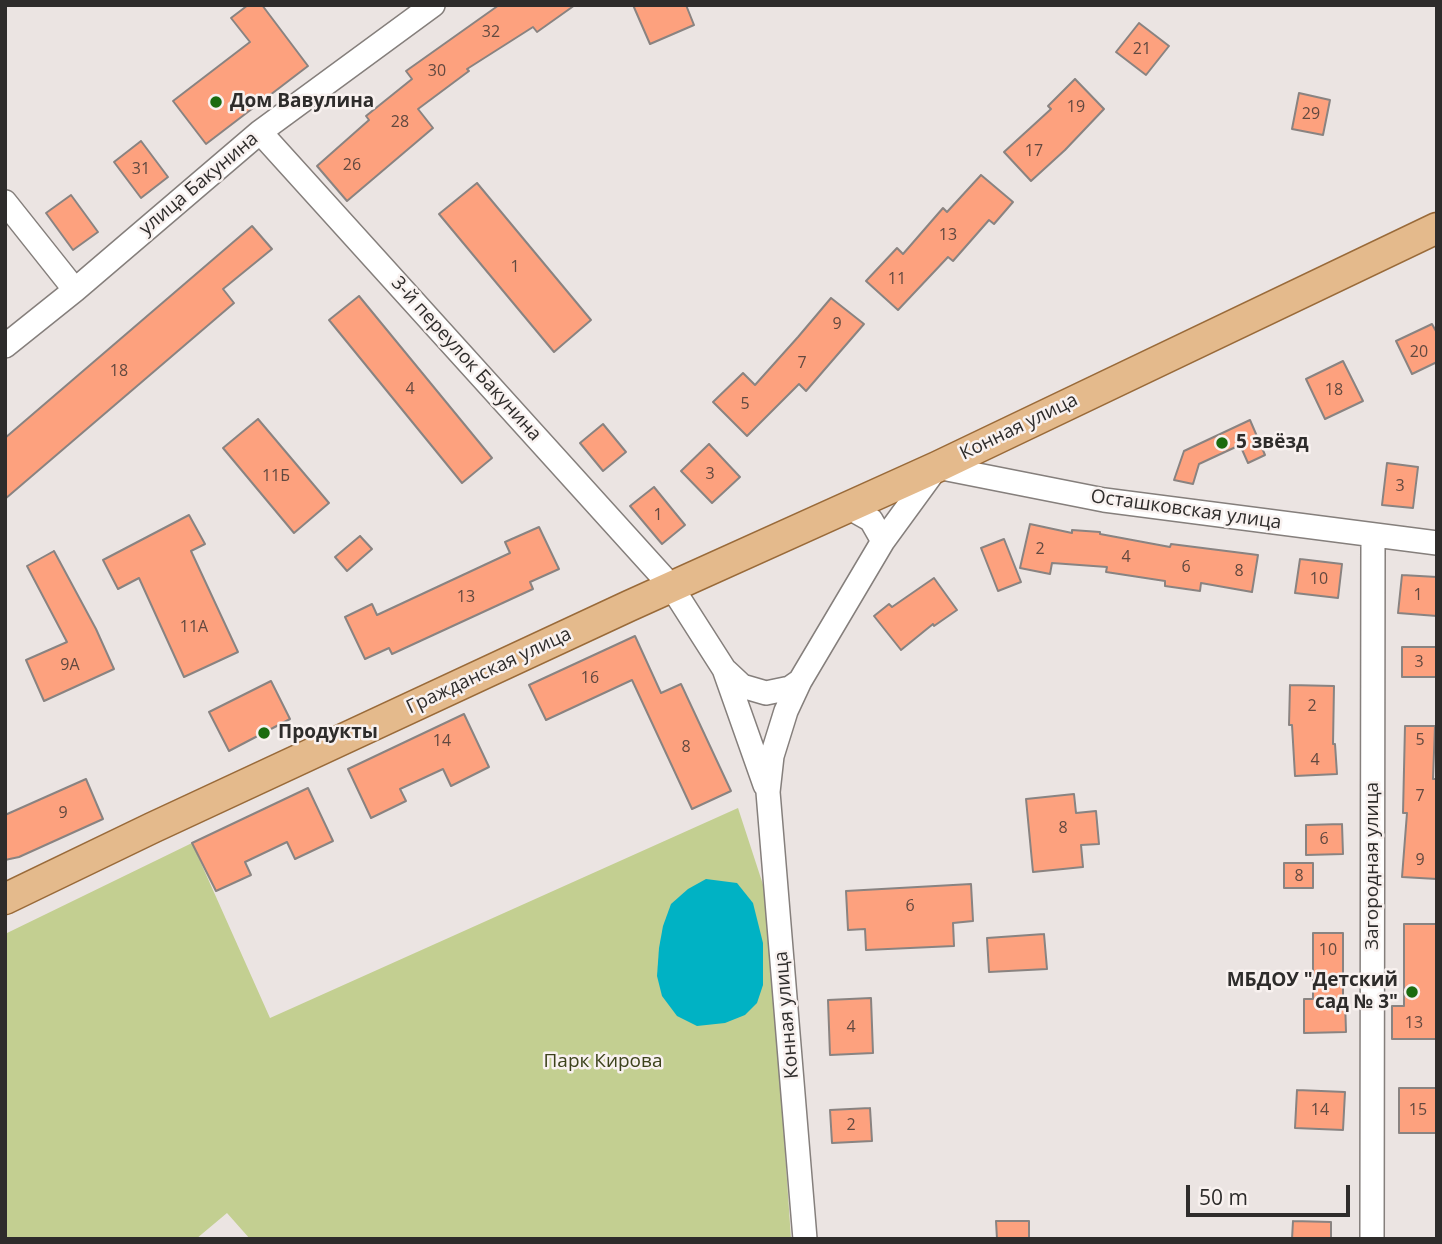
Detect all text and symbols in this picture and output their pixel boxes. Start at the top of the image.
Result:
house number: 32 [482,22,500,42]
house number: 21 [1133,39,1151,59]
house number: 30 [428,61,446,81]
place label: Дом Вавулина [230,91,374,113]
marker: Дом Вавулина [208,94,224,110]
house number: 19 [1067,97,1085,117]
house number: 29 [1302,104,1320,124]
house number: 28 [391,112,409,132]
street label: улица Бакунина [135,128,263,240]
house number: 17 [1025,141,1043,161]
house number: 26 [343,155,361,175]
house number: 31 [132,159,150,179]
house number: 13 [939,225,957,245]
house number: 1 [510,257,520,277]
house number: 11 [888,269,906,289]
street label: 3-й переулок Бакунина [386,272,546,446]
house number: 9 [832,314,842,334]
house number: 20 [1410,342,1428,362]
house number: 7 [797,353,807,373]
house number: 18 [110,361,128,381]
house number: 4 [405,379,415,399]
house number: 18 [1325,380,1343,400]
street label: Конная улица [956,389,1082,465]
house number: 5 [740,394,750,414]
place label: 5 звёзд [1236,432,1309,454]
marker: 5 звёзд [1214,435,1230,451]
house number: 3 [705,464,715,484]
house number: 11Б [262,466,290,486]
house number: 3 [1395,476,1405,496]
street label: Осташковская улица [1089,485,1283,535]
house number: 1 [653,505,663,525]
house number: 2 [1035,539,1045,559]
house number: 4 [1121,547,1131,567]
house number: 6 [1181,557,1191,577]
house number: 8 [1234,561,1244,581]
house number: 10 [1310,569,1328,589]
house number: 1 [1413,585,1423,605]
house number: 13 [457,587,475,607]
house number: 11А [180,617,208,637]
street label: Гражданская улица [403,623,575,719]
house number: 3 [1414,652,1424,672]
house number: 9А [60,655,80,675]
house number: 16 [581,668,599,688]
house number: 2 [1307,696,1317,716]
place label: Продукты [278,722,378,744]
marker: Продукты [256,725,272,741]
house number: 5 [1415,730,1425,750]
house number: 14 [433,731,451,751]
house number: 8 [681,737,691,757]
house number: 4 [1310,750,1320,770]
street label: Загородная улица [1362,782,1384,950]
house number: 7 [1415,786,1425,806]
house number: 9 [58,803,68,823]
house number: 8 [1058,818,1068,838]
house number: 6 [1319,829,1329,849]
house number: 9 [1415,850,1425,870]
house number: 8 [1294,866,1304,886]
house number: 6 [905,896,915,916]
house number: 10 [1319,940,1337,960]
street label: Конная улица [770,950,804,1080]
place label: МБДОУ "Детский сад № 3" [1227,970,1398,1014]
marker: МБДОУ "Детский сад № 3" [1404,984,1420,1000]
house number: 13 [1405,1013,1423,1033]
house number: 4 [846,1017,856,1037]
park label: Парк Кирова [544,1051,662,1073]
house number: 14 [1311,1100,1329,1120]
house number: 15 [1409,1100,1427,1120]
house number: 2 [846,1115,856,1135]
scale bar [1190,1170,1354,1214]
text: 50 m [1199,1183,1248,1211]

